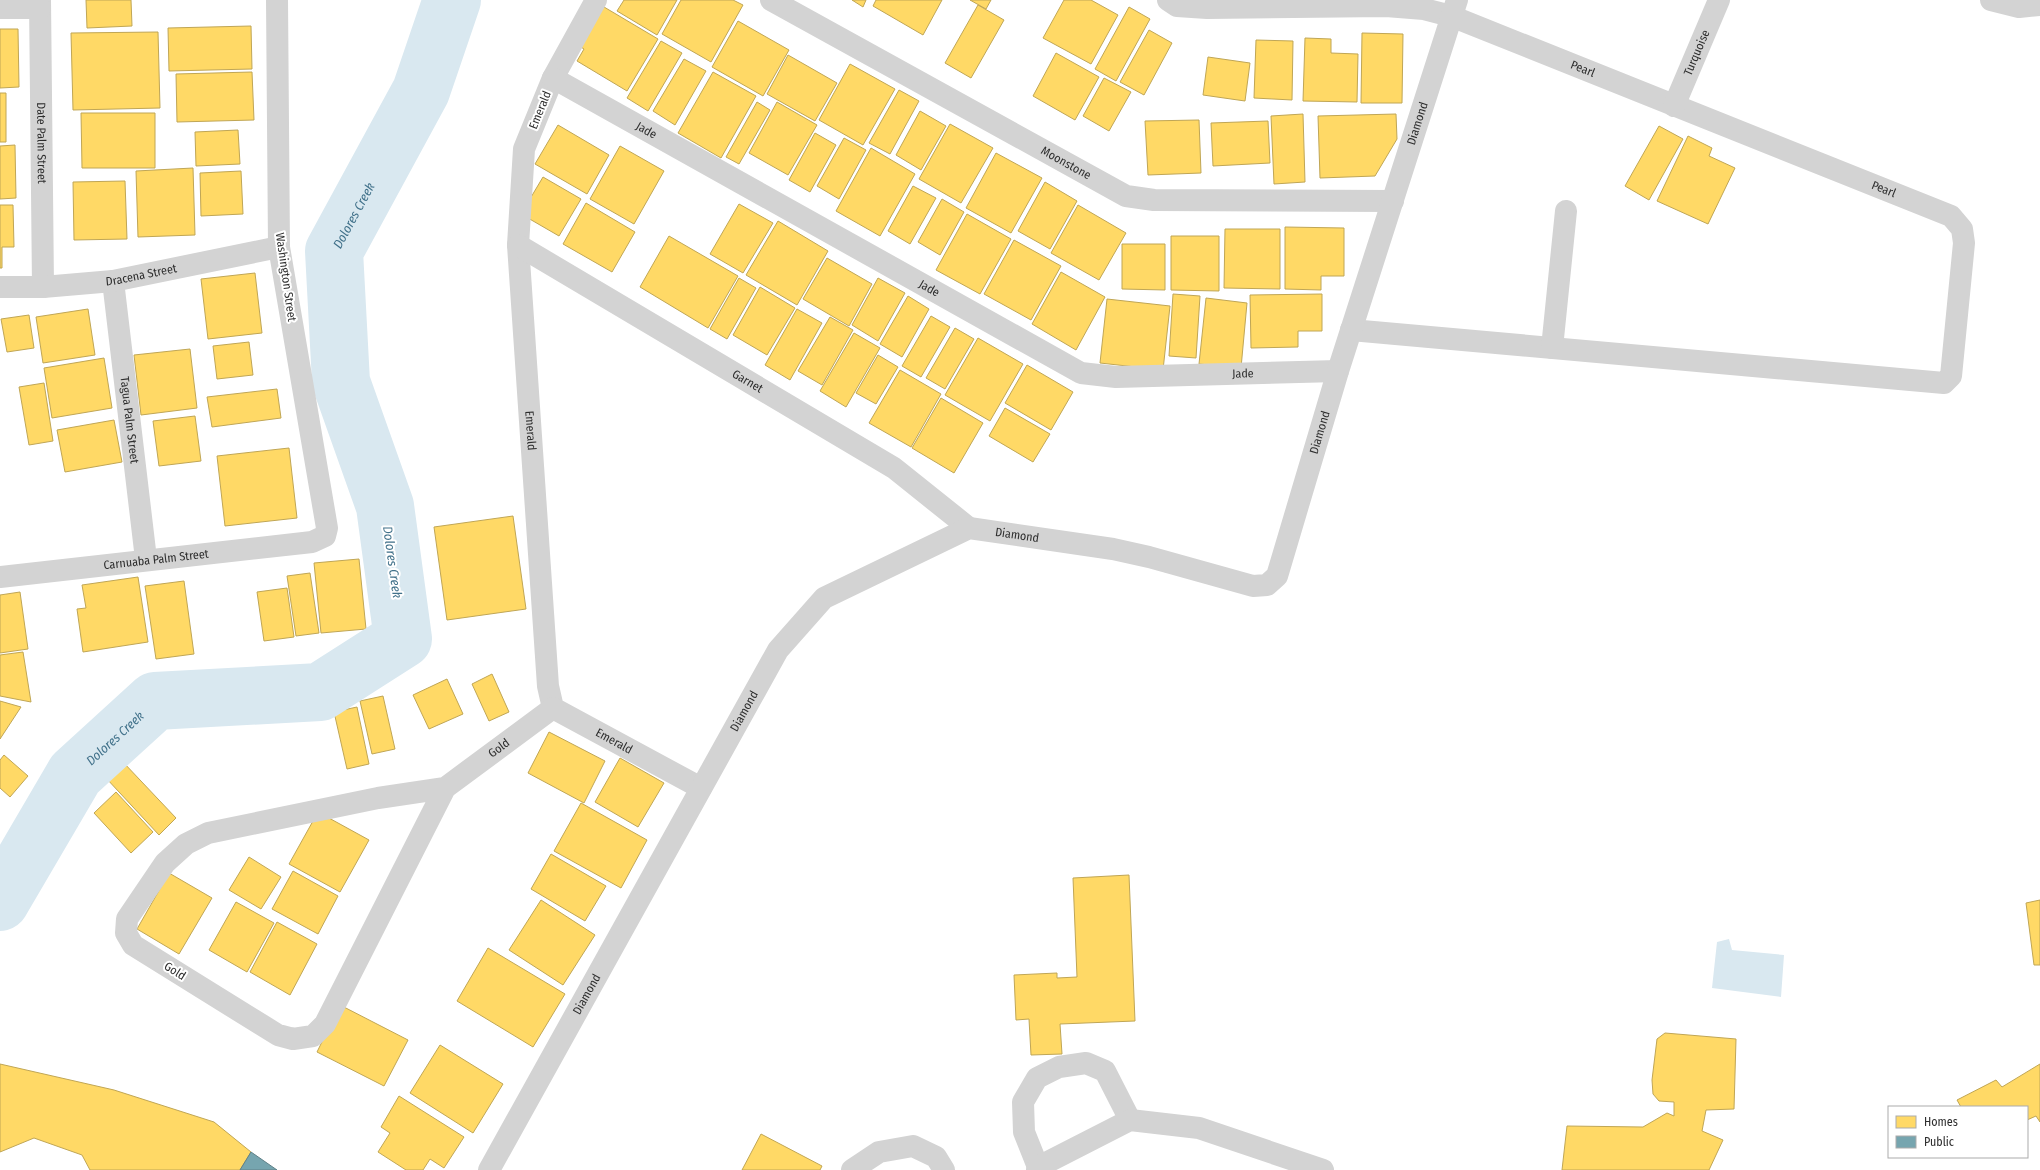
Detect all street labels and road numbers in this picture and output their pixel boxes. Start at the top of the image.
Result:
street label: Turquoise [1681,28,1713,78]
street label: Pearl [1569,58,1597,80]
street label: Emerald [526,89,554,131]
street label: Diamond [1404,100,1431,147]
street label: Date Palm Street [34,102,49,184]
street label: Jade [634,119,659,142]
street label: Moonstone [1039,143,1094,182]
street label: Pearl [1870,178,1898,200]
street label: Washington Street [273,232,299,322]
street label: Dracena Street [105,261,178,289]
street label: Jade [916,277,942,300]
street label: Jade [1232,366,1254,381]
street label: Garnet [730,367,766,396]
street label: Tagua Palm Street [117,376,142,464]
street label: Diamond [1307,409,1333,456]
street label: Emerald [522,410,539,451]
street label: Diamond [994,525,1040,545]
street label: Carnuaba Palm Street [103,547,209,572]
street label: Diamond [727,688,761,734]
street label: Emerald [593,725,635,757]
street label: Gold [486,736,512,760]
street label: Gold [162,959,188,983]
street label: Diamond [570,972,604,1017]

